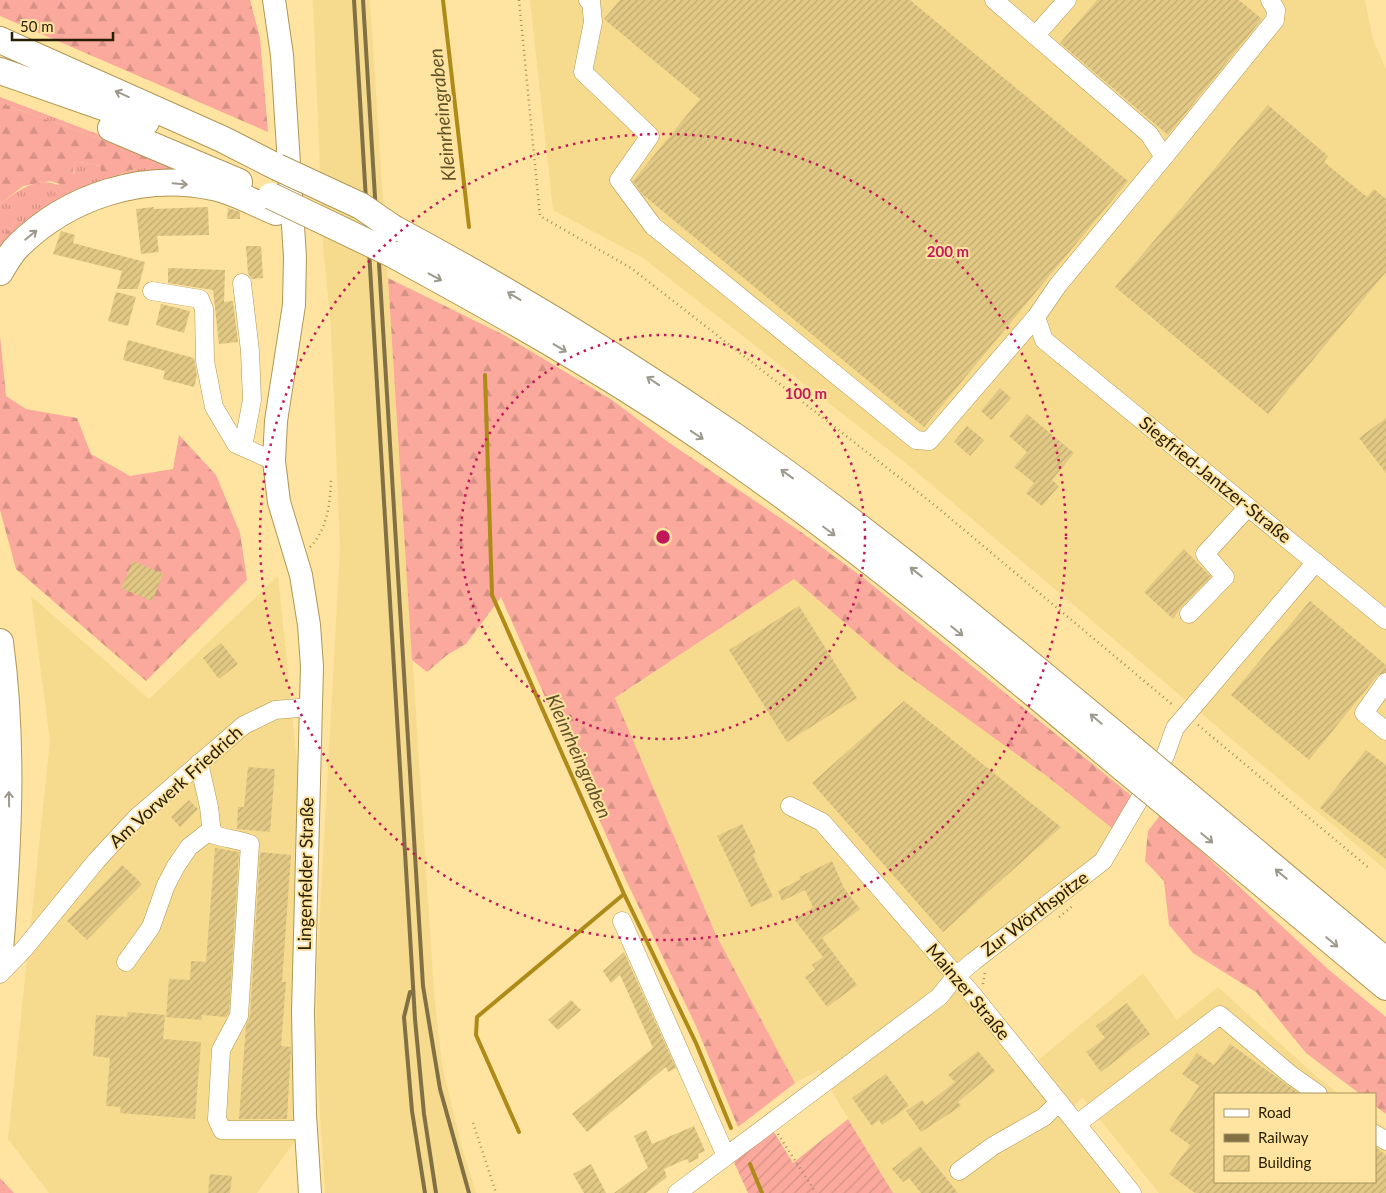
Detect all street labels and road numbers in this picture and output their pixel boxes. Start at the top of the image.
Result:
street label: Siegfried-Jantzer-Straße [1135,411,1296,547]
street label: Am Vorwerk Friedrich [104,721,246,852]
street label: Lingenfelder Straße [293,797,317,951]
street label: Zur Wörthspitze [977,866,1092,961]
street label: Mainzer Straße [922,939,1015,1044]

